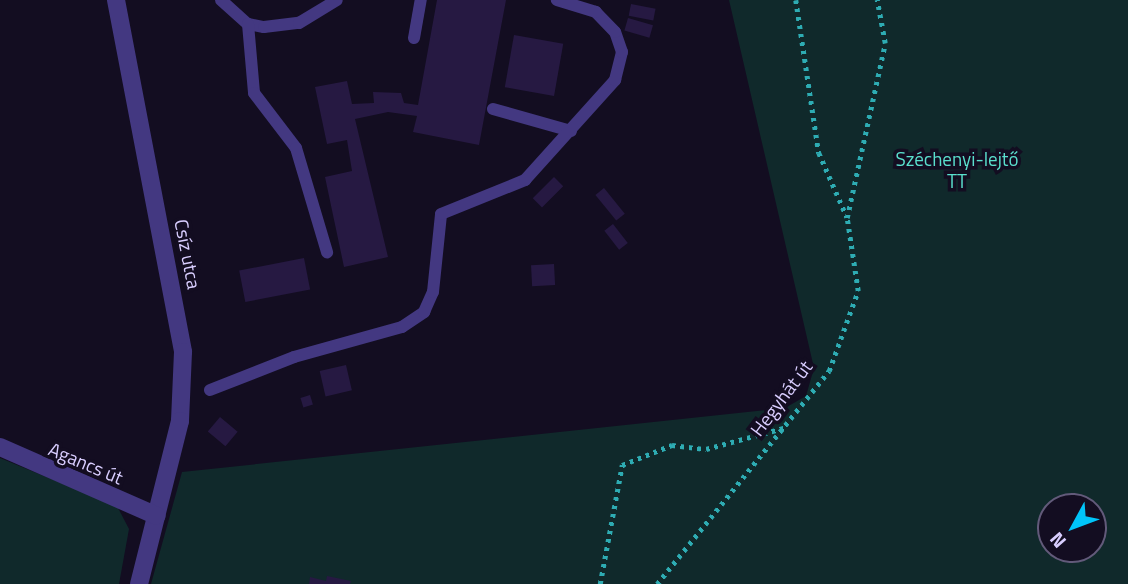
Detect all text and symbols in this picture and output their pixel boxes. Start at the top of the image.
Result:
park label: Széchenyi-lejtő TT [895,148,1019,192]
street label: Csíz utca [170,217,206,291]
street label: Hegyhát út [745,356,817,440]
street label: Agancs út [45,437,127,489]
north arrow [1037,493,1107,563]
text: N [1042,526,1073,555]

